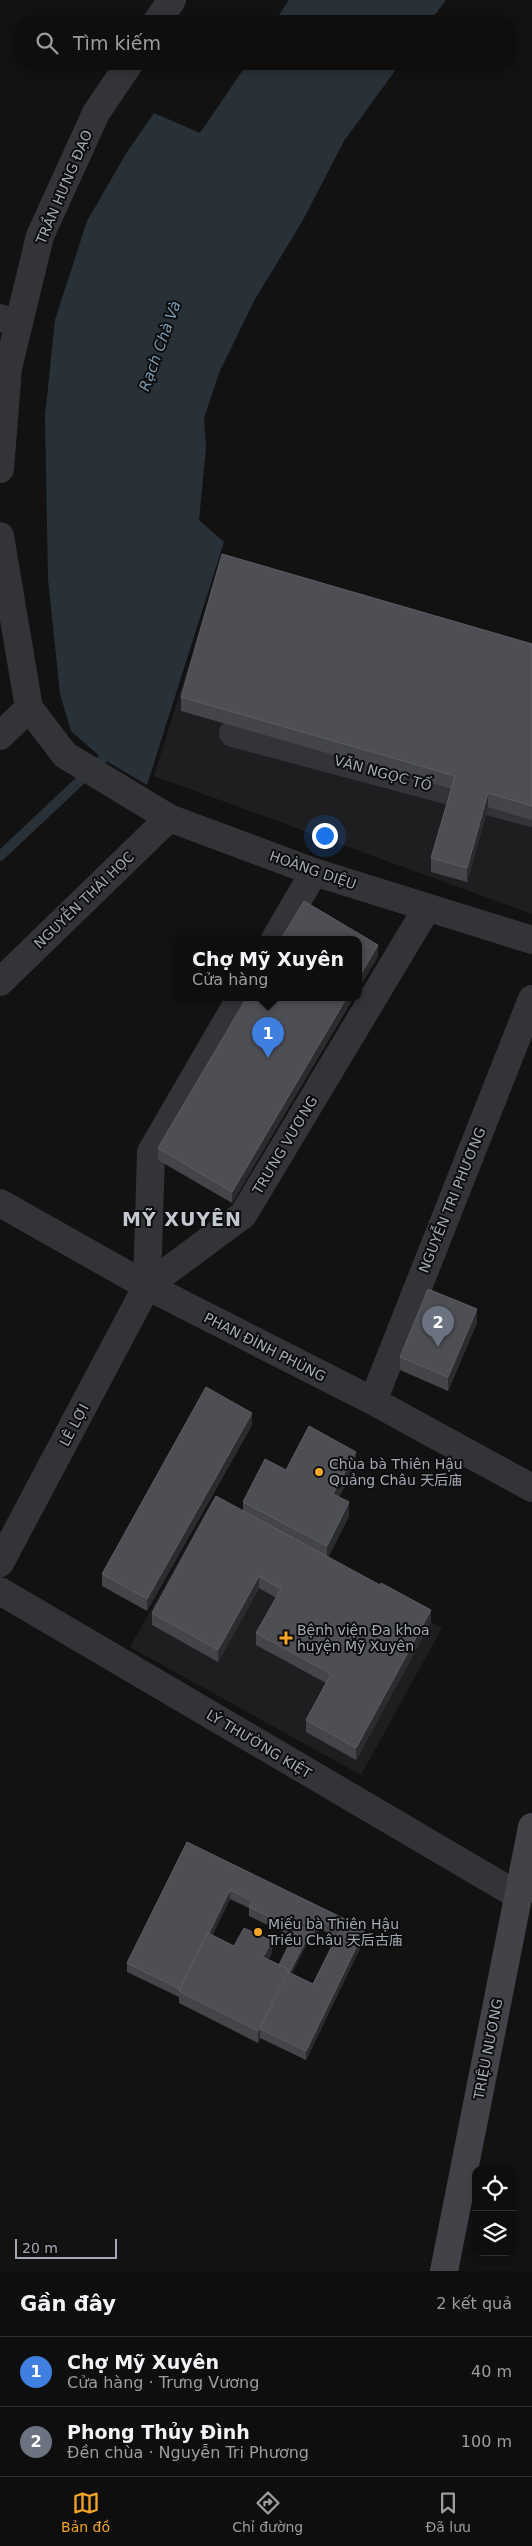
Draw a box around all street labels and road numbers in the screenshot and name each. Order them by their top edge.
street label: TRẦN HƯNG ĐẠO [30,127,95,247]
street label: VĂN NGỌC TỐ [333,750,434,794]
street label: NGUYỄN THÁI HỌC [29,847,137,952]
street label: HOÀNG DIỆU [268,847,359,892]
street label: TRƯNG VƯƠNG [249,1093,321,1198]
street label: NGUYỄN TRI PHƯƠNG [414,1124,489,1275]
street label: PHAN ĐÌNH PHÙNG [201,1308,329,1385]
street label: LÊ LỢI [55,1401,92,1449]
street label: LÝ THƯỜNG KIỆT [204,1706,315,1782]
street label: TRIỆU NƯƠNG [469,1997,506,2102]

